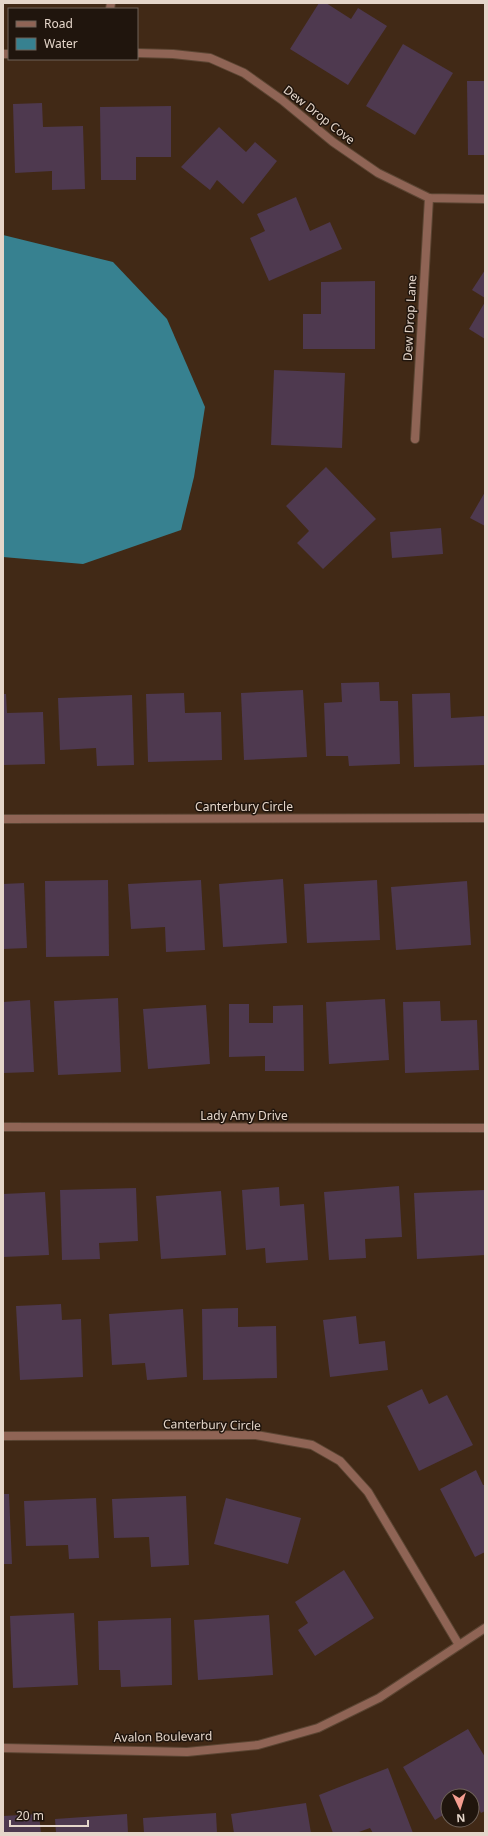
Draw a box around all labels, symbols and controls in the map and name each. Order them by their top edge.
legend [8,8,138,60]
text: Road [44,15,73,32]
text: Water [44,35,78,52]
street label: Dew Drop Cove [280,81,359,148]
street label: Dew Drop Lane [399,274,420,362]
street label: Canterbury Circle [195,798,293,815]
street label: Lady Amy Drive [200,1107,288,1124]
street label: Canterbury Circle [163,1415,261,1434]
street label: Avalon Boulevard [114,1727,212,1746]
north arrow [440,1788,480,1828]
scale bar [10,1802,88,1828]
text: 20 m [16,1807,44,1824]
text: N [456,1811,466,1826]

